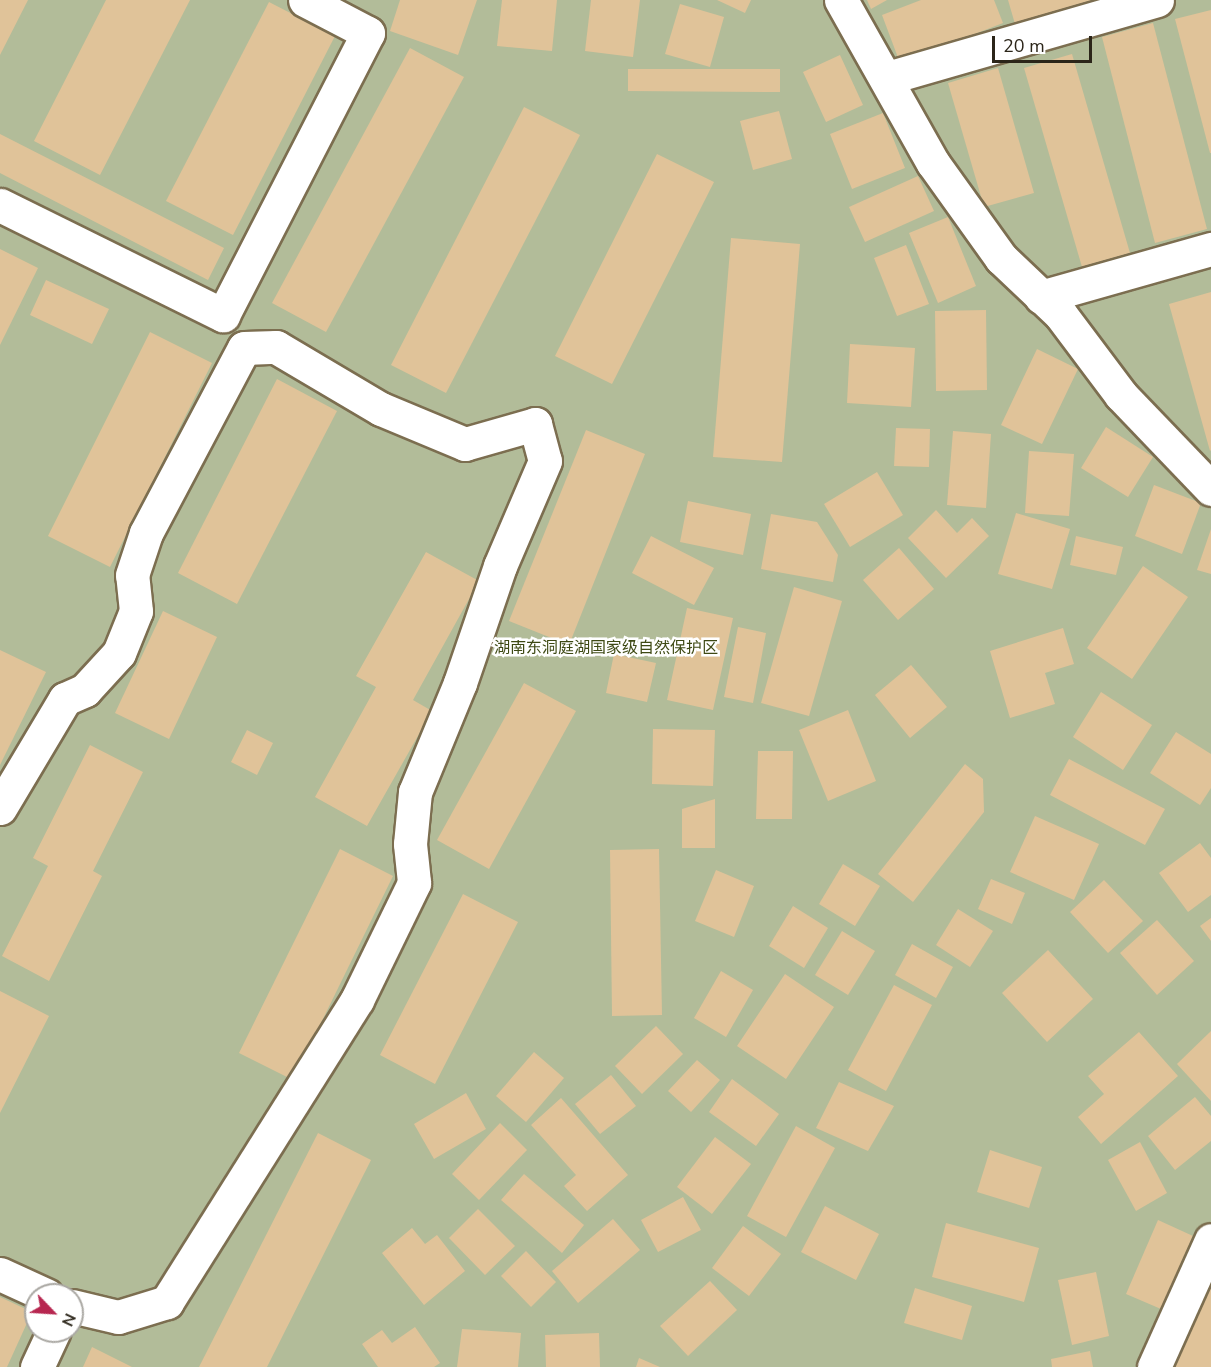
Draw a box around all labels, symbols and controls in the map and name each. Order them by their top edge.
scale bar [995,24,1096,62]
text: 20 m [1003,34,1045,58]
park label: 湖南东洞庭湖国家级自然保护区 [494,638,718,658]
north arrow [24,1283,84,1343]
text: N [56,1310,81,1330]

